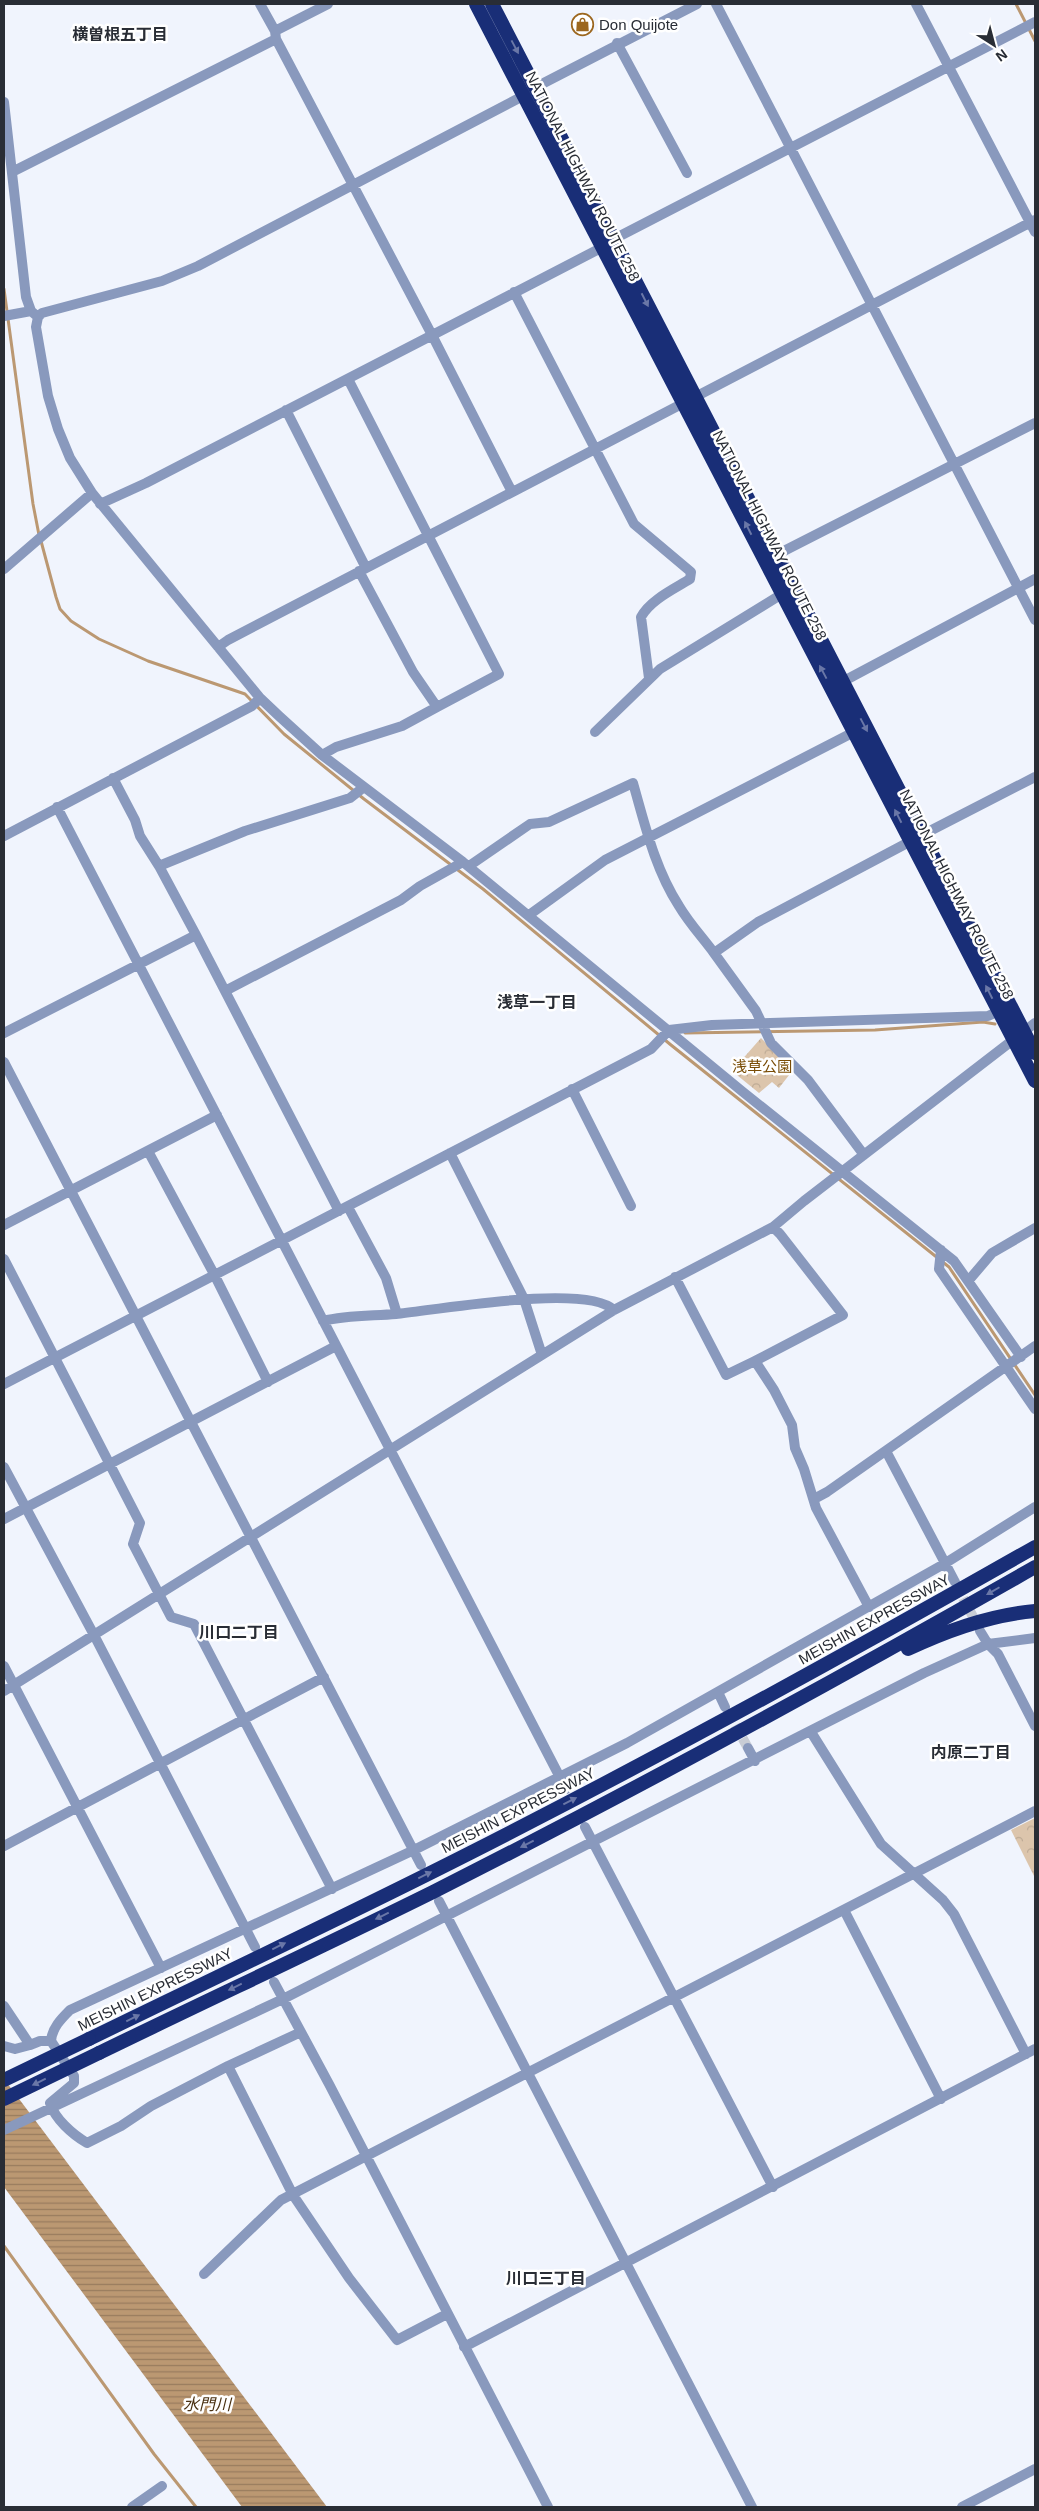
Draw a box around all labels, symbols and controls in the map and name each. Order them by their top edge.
shop icon: Don Quijote [571,12,595,36]
place label: Don Quijote [599,16,678,33]
north arrow [969,20,1019,70]
district label: 横曽根五丁目 [72,25,168,43]
one-way arrow [510,40,519,54]
text: N [993,46,1010,65]
street label: NATIONAL HIGHWAY ROUTE 258 [523,68,643,284]
one-way arrow [641,293,649,308]
street label: NATIONAL HIGHWAY ROUTE 258 [710,427,830,643]
one-way arrow [744,521,752,535]
one-way arrow [819,665,827,679]
one-way arrow [860,717,868,732]
street label: NATIONAL HIGHWAY ROUTE 258 [897,786,1017,1002]
one-way arrow [894,809,902,823]
one-way arrow [985,984,993,999]
district label: 浅草一丁目 [497,993,577,1011]
park label: 浅草公園 [732,1058,792,1075]
street label: MEISHIN EXPRESSWAY [796,1570,952,1668]
one-way arrow [986,1587,1000,1596]
district label: 川口二丁目 [199,1624,279,1641]
district label: 内原二丁目 [931,1744,1011,1761]
street label: MEISHIN EXPRESSWAY [438,1764,598,1856]
one-way arrow [563,1797,576,1806]
one-way arrow [520,1840,534,1848]
one-way arrow [418,1871,432,1879]
one-way arrow [375,1913,389,1921]
one-way arrow [272,1942,286,1950]
street label: MEISHIN EXPRESSWAY [75,1944,235,2034]
one-way arrow [228,1983,242,1991]
one-way arrow [125,2013,140,2022]
one-way arrow [32,2078,46,2086]
district label: 川口三丁目 [506,2270,586,2287]
water label: 水門川 [183,2396,233,2413]

